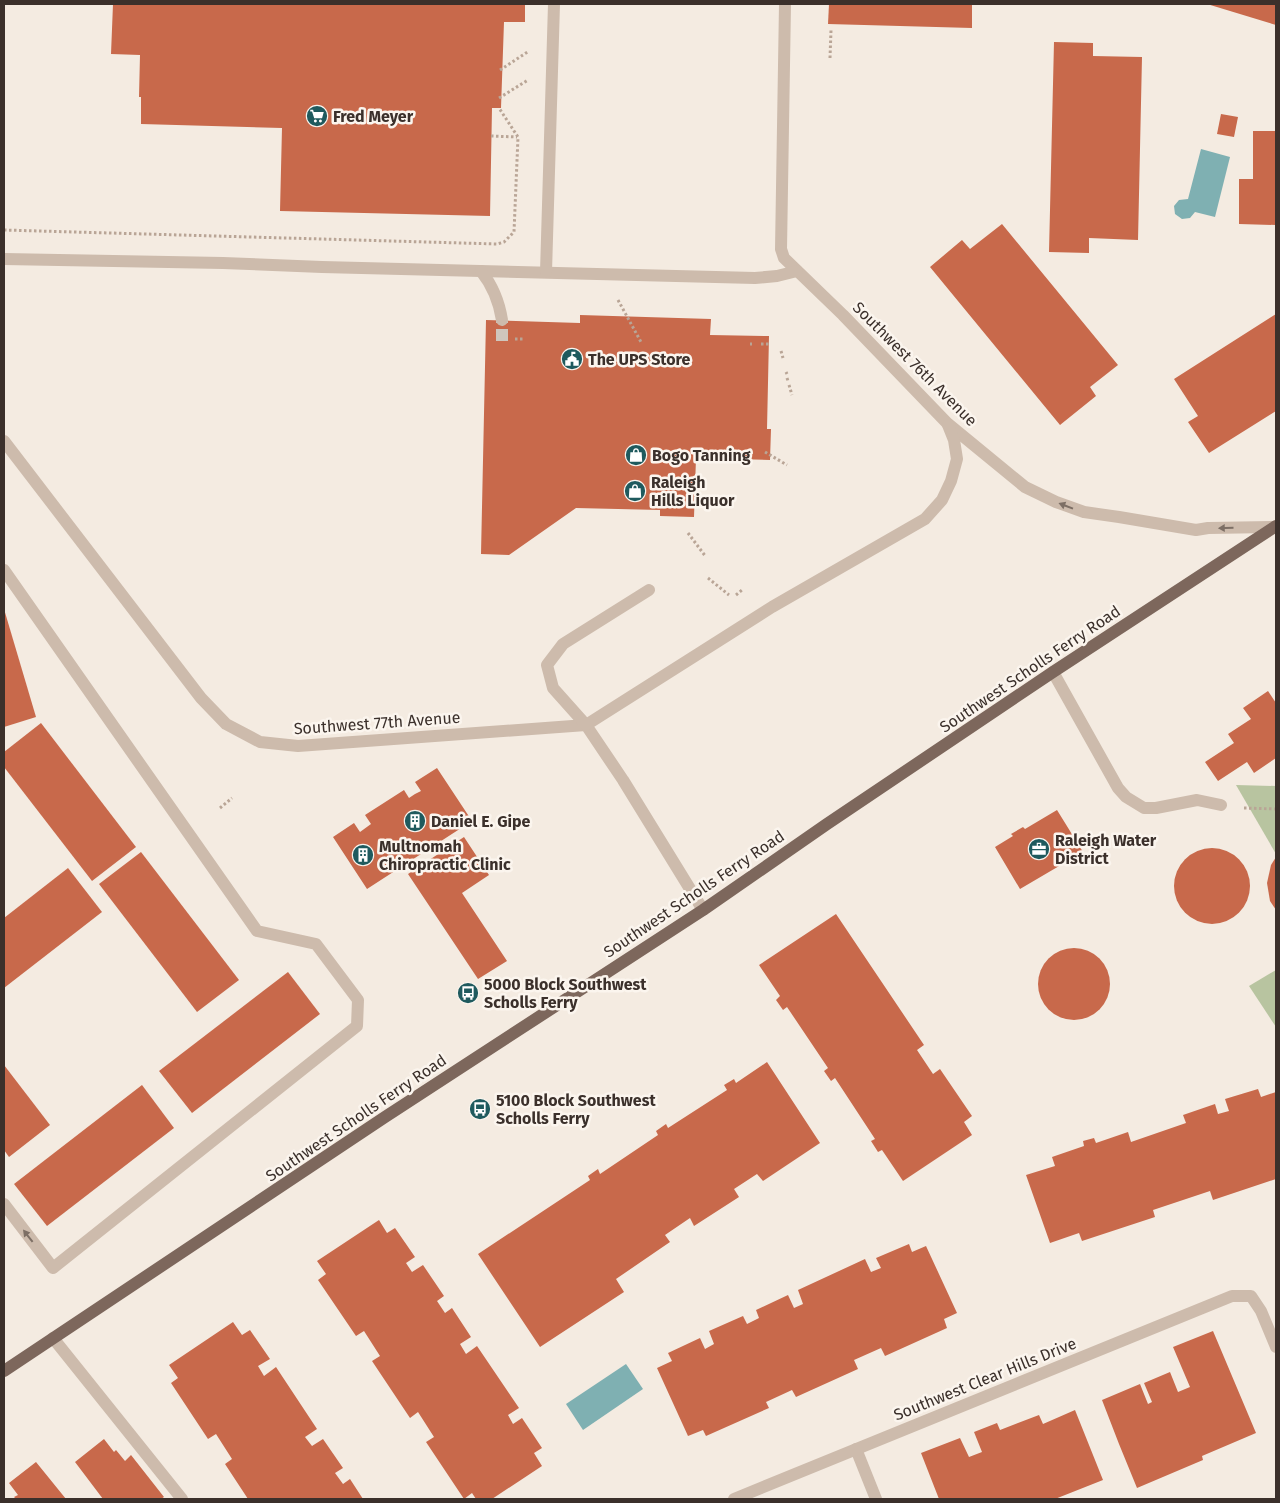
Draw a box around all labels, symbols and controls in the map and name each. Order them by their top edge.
supermarket icon: Fred Meyer [305,104,329,128]
place label: Fred Meyer [333,107,414,126]
street label: Southwest 76th Avenue [849,298,981,430]
public building icon: The UPS Store [560,347,584,371]
place label: The UPS Store [588,350,691,369]
shop icon: Bogo Tanning [624,443,648,467]
place label: Bogo Tanning [652,446,751,465]
place label: Raleigh Hills Liquor [651,473,735,510]
shop icon: Raleigh Hills Liquor [623,479,647,503]
one-way arrow [1058,502,1073,510]
one-way arrow [1217,524,1233,532]
street label: Southwest Scholls Ferry Road [936,601,1124,737]
street label: Southwest 77th Avenue [293,708,461,738]
building icon: Daniel E. Gipe [403,809,427,833]
place label: Daniel E. Gipe [431,812,531,831]
street label: Southwest Scholls Ferry Road [600,826,788,962]
place label: Raleigh Water District [1055,831,1157,868]
place label: Multnomah Chiropractic Clinic [379,837,511,874]
office icon: Raleigh Water District [1027,837,1051,861]
building icon: Multnomah Chiropractic Clinic [351,843,375,867]
place label: 5000 Block Southwest Scholls Ferry [484,975,647,1012]
bus stop icon: 5000 Block Southwest Scholls Ferry [456,981,480,1005]
street label: Southwest Scholls Ferry Road [262,1050,450,1186]
place label: 5100 Block Southwest Scholls Ferry [496,1091,656,1128]
bus stop icon: 5100 Block Southwest Scholls Ferry [468,1097,492,1121]
one-way arrow [23,1230,34,1243]
street label: Southwest Clear Hills Drive [891,1334,1079,1424]

